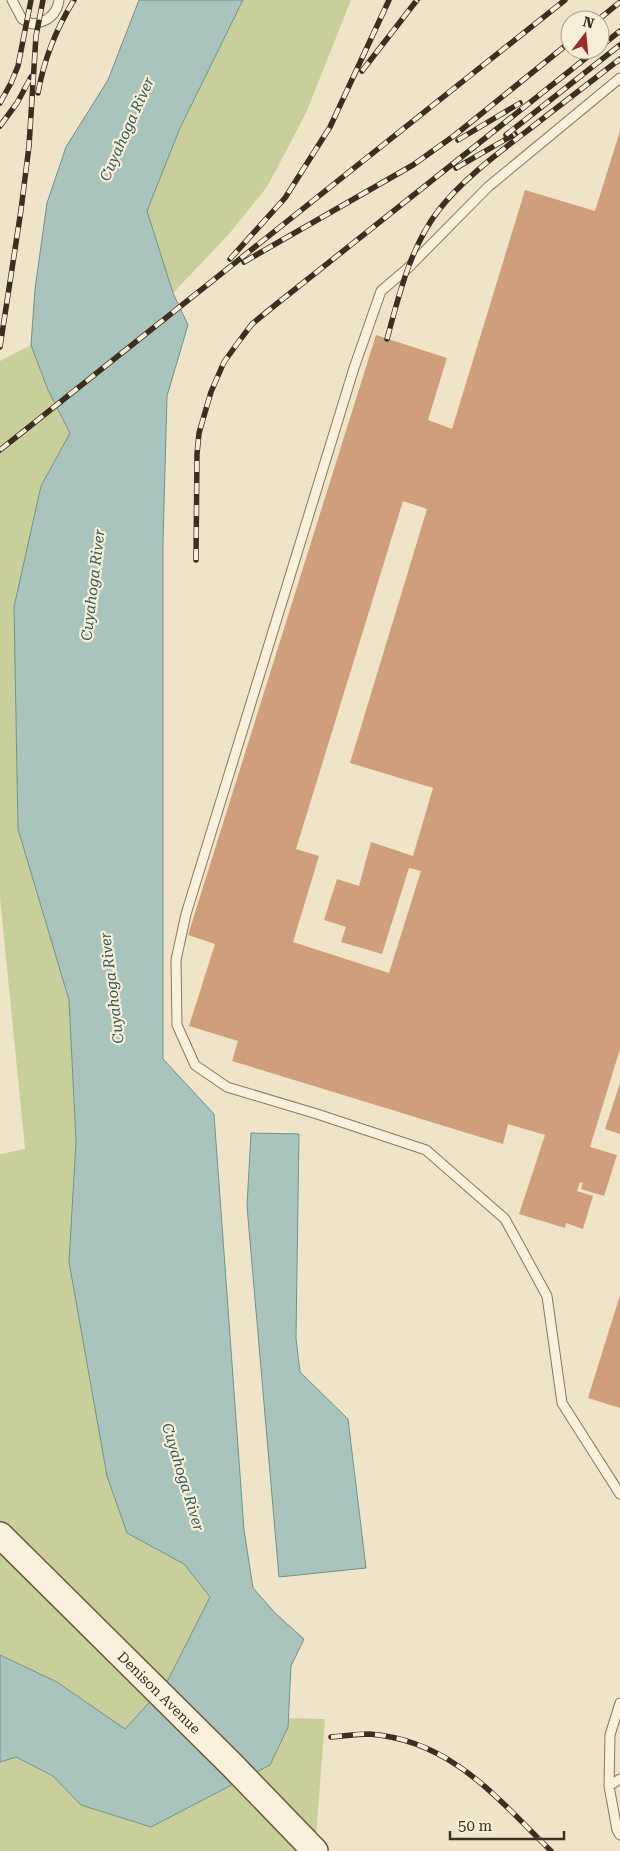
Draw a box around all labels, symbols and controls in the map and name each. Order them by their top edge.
north arrow [560,10,610,60]
text: N [581,13,596,32]
water label: Cuyahoga River [96,74,158,184]
water label: Cuyahoga River [77,528,109,642]
water label: Cuyahoga River [96,931,128,1045]
water label: Cuyahoga River [158,1421,208,1534]
street label: Denison Avenue [114,1648,204,1737]
scale bar [450,1808,564,1840]
text: 50 m [458,1817,493,1835]

